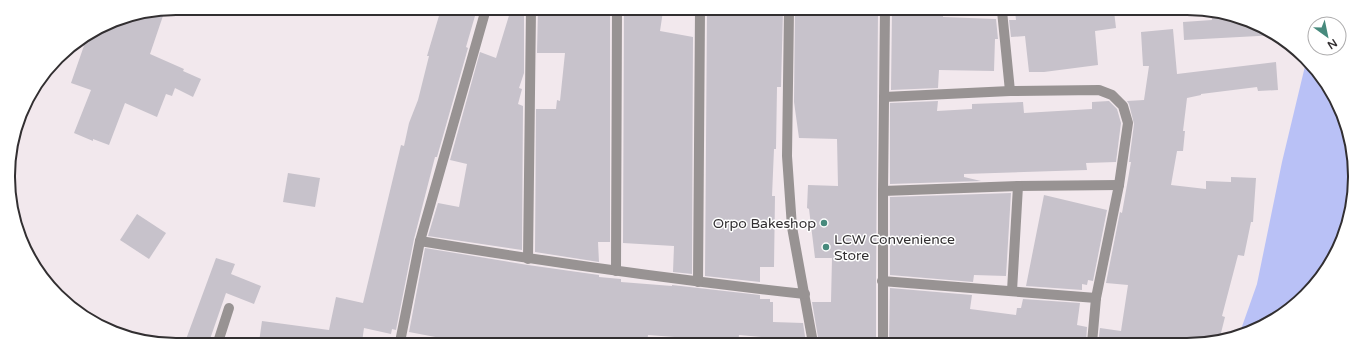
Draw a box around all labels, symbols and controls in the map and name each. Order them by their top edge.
north arrow [1307,16,1347,56]
text: N [1325,36,1339,52]
place label: Orpo Bakeshop [713,215,816,232]
marker: Orpo Bakeshop [819,218,829,228]
place label: LCW Convenience Store [834,231,955,264]
marker: LCW Convenience Store [821,242,831,252]

